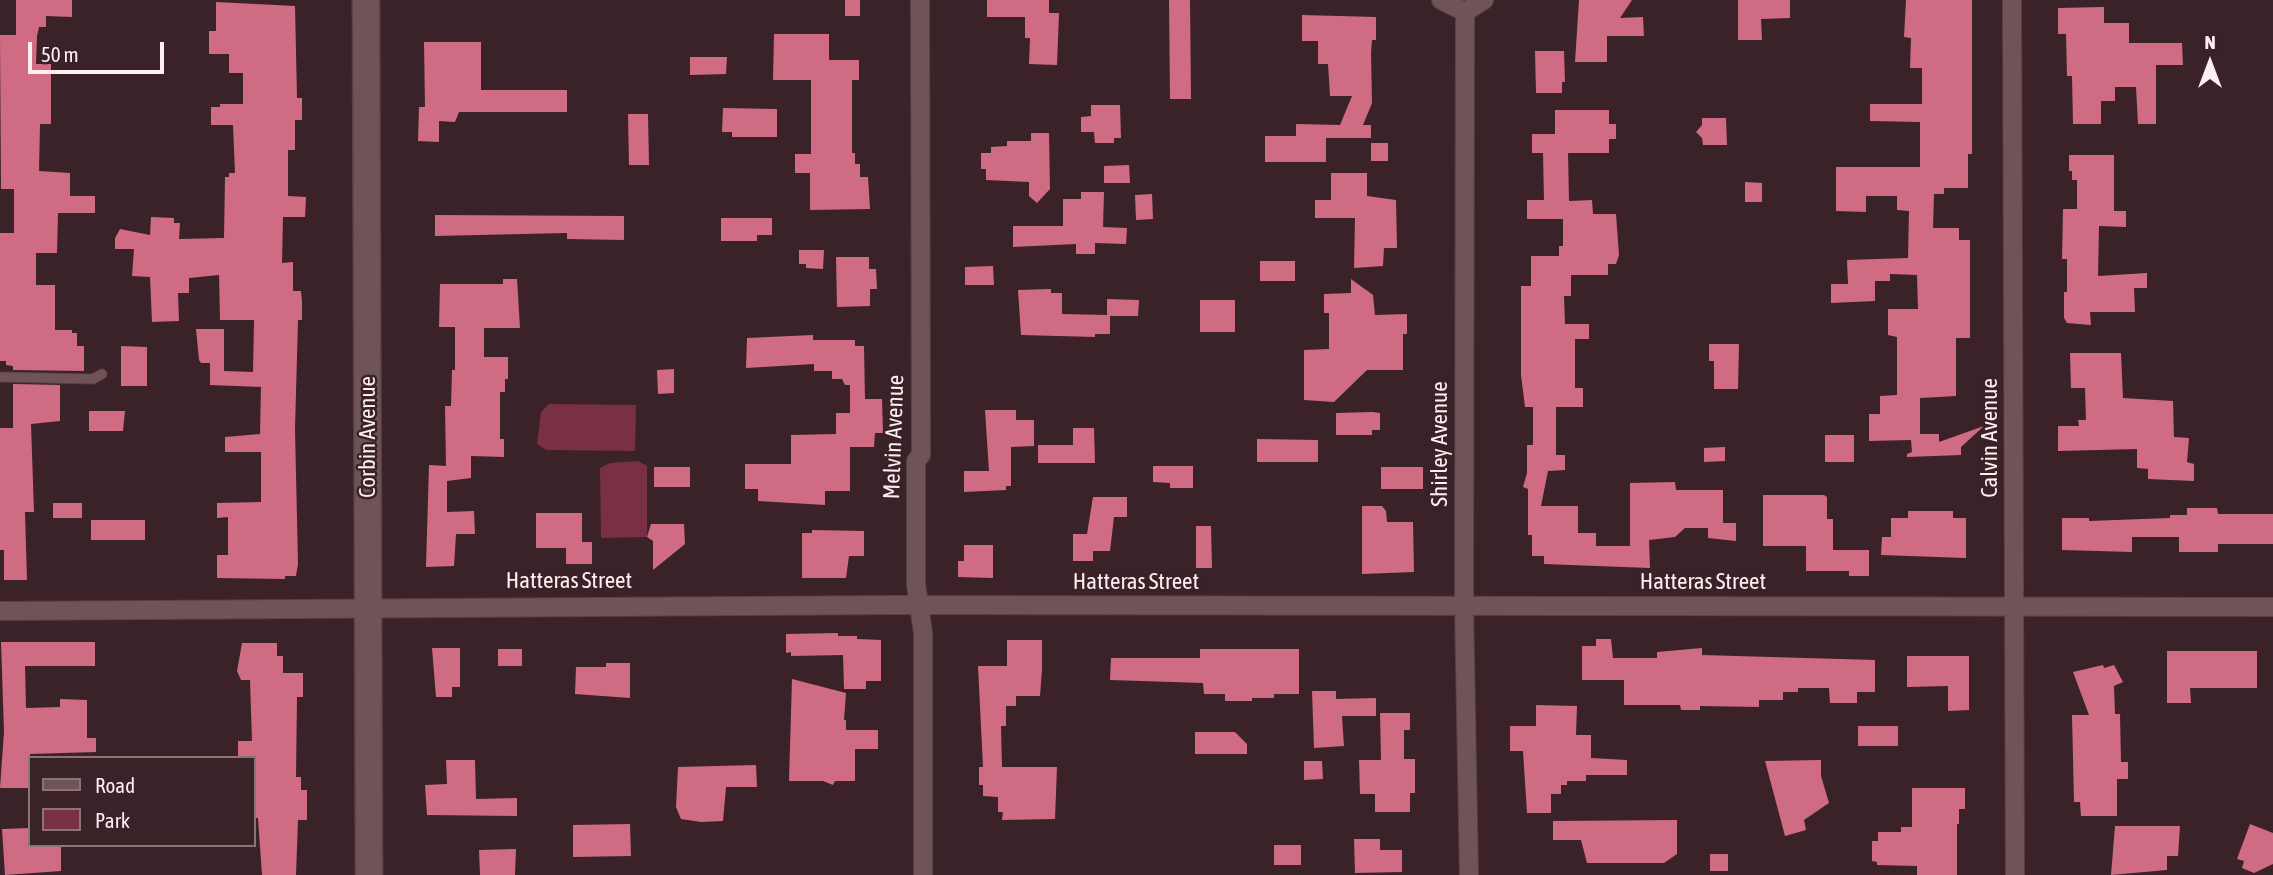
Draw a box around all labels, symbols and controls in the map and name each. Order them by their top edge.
scale bar [32,28,168,72]
north arrow [2175,28,2245,98]
text: N [2204,31,2216,53]
text: 50 m [41,42,79,66]
street label: Melvin Avenue [878,374,910,500]
street label: Corbin Avenue [354,376,382,498]
street label: Calvin Avenue [1976,378,2004,498]
street label: Shirley Avenue [1426,381,1454,507]
street label: Hatteras Street [506,567,632,595]
street label: Hatteras Street [1073,568,1199,596]
street label: Hatteras Street [1640,568,1766,596]
legend [28,756,256,847]
text: Road [95,773,135,797]
text: Park [95,808,130,832]

